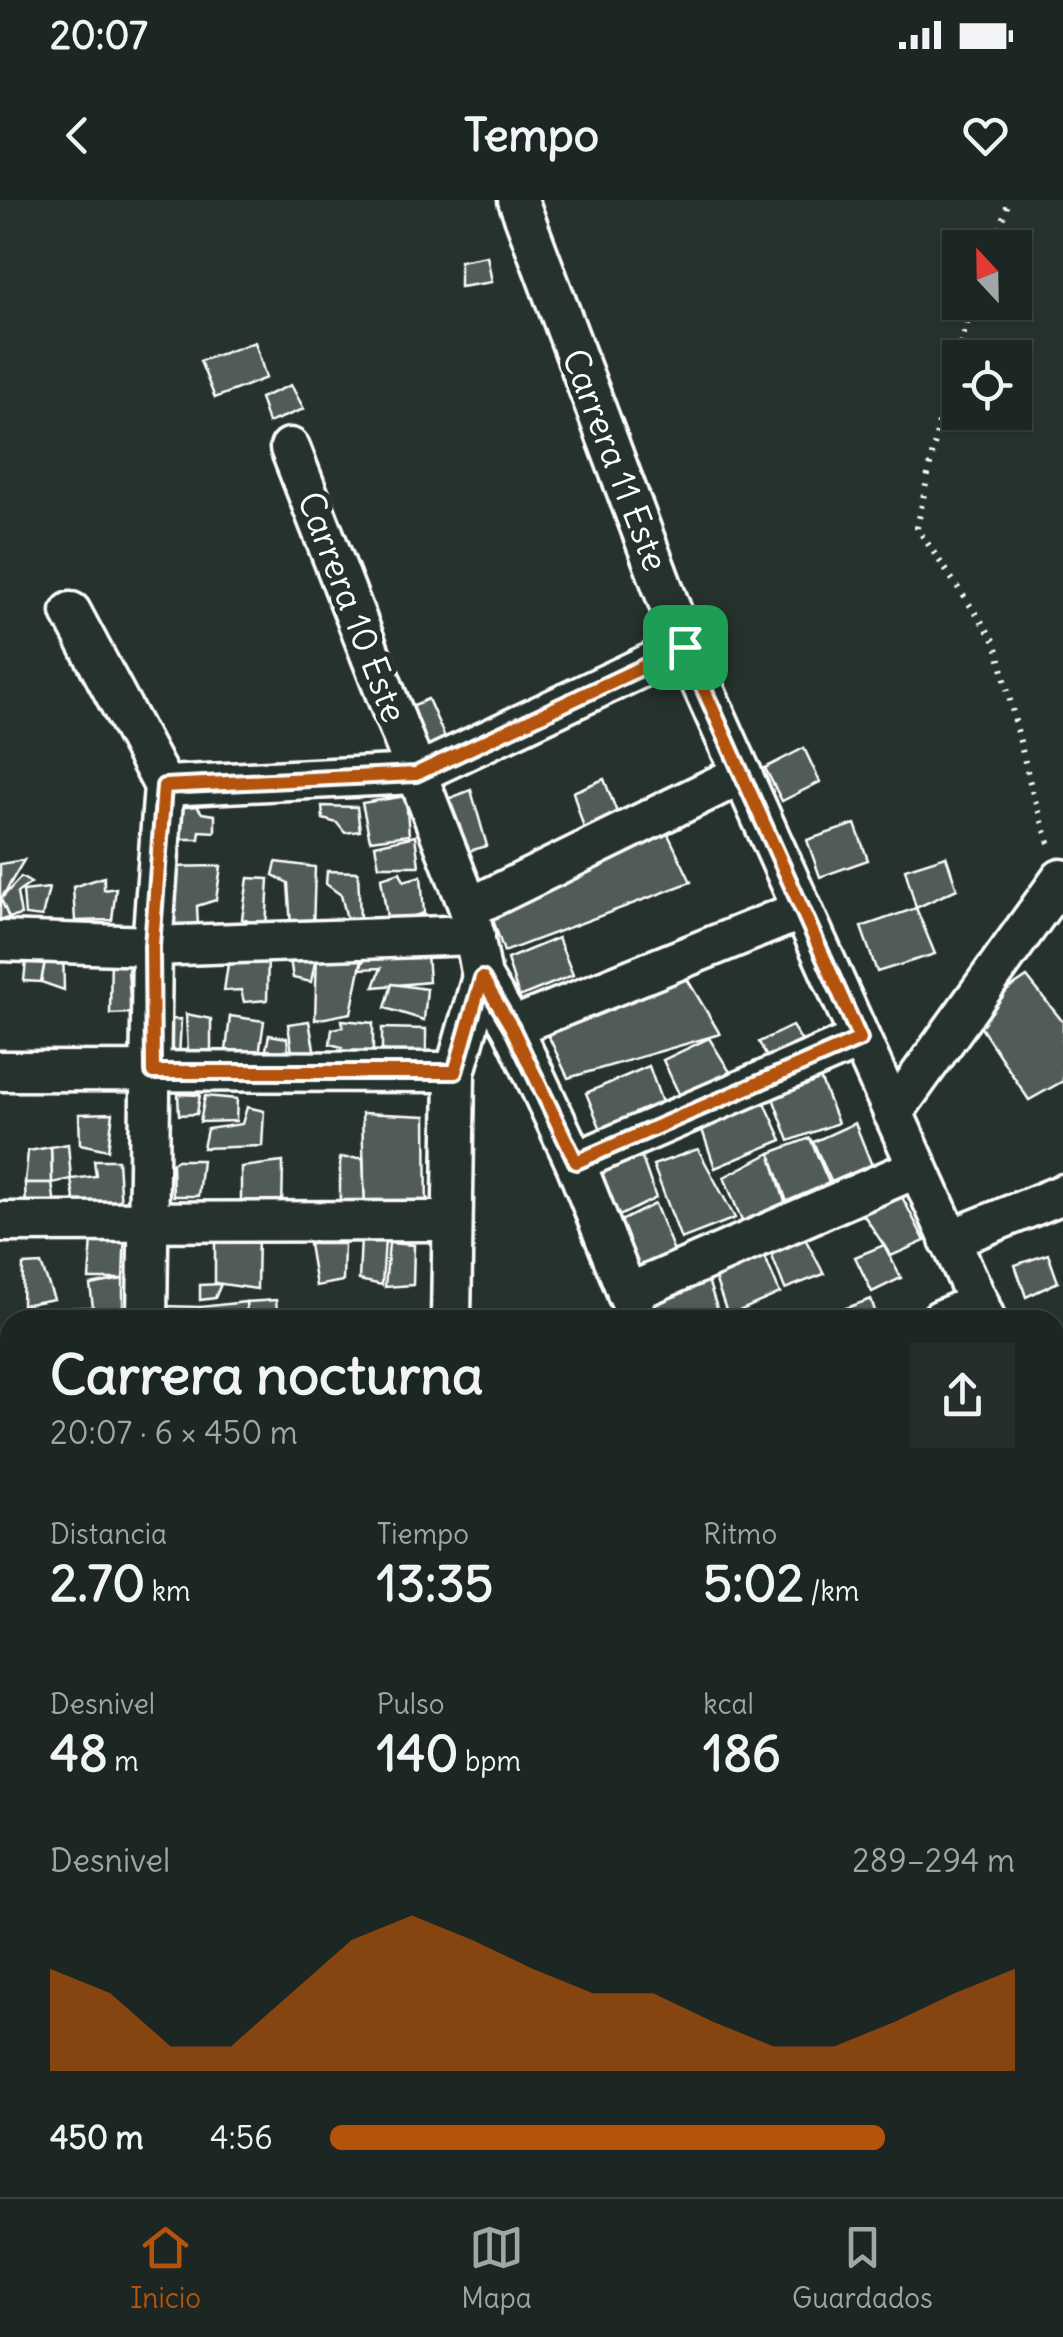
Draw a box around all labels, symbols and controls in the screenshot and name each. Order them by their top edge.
text: 20:07 [50,12,148,59]
text: Tempo [464,107,599,163]
icon: back [50,108,105,163]
icon: heart [958,108,1013,163]
north arrow [942,230,1032,320]
map controls [942,230,1032,430]
button: locate [942,340,1032,430]
street label: Carrera 11 Este [553,342,678,577]
street label: Carrera 10 Este [289,485,417,728]
pin [643,605,728,690]
icon: arrive [658,620,713,675]
text: Carrera nocturna [50,1340,483,1409]
button: share [910,1343,1015,1448]
text: 20:07 · 6 × 450 m [50,1412,298,1453]
text: Distancia [50,1516,167,1552]
text: Tiempo [377,1516,469,1552]
text: Ritmo [703,1516,777,1552]
text: 2.70 [50,1552,145,1615]
text: 13:35 [377,1552,493,1615]
text: 5:02 [703,1552,804,1615]
text: km [145,1573,191,1609]
text: /km [804,1573,859,1609]
text: Desnivel [50,1686,155,1722]
text: Pulso [377,1686,445,1722]
text: kcal [703,1686,754,1722]
text: 48 [50,1722,108,1785]
text: 140 [377,1722,458,1785]
text: 186 [703,1722,781,1785]
text: m [108,1743,139,1779]
text: bpm [458,1743,521,1779]
text: Desnivel [50,1840,170,1881]
text: 289–294 m [852,1840,1015,1881]
text: 450 m [50,2117,144,2158]
text: 4:56 [210,2117,273,2158]
tab: Inicio [130,2220,201,2316]
tab: Mapa [461,2220,532,2316]
tab: Guardados [792,2220,933,2316]

